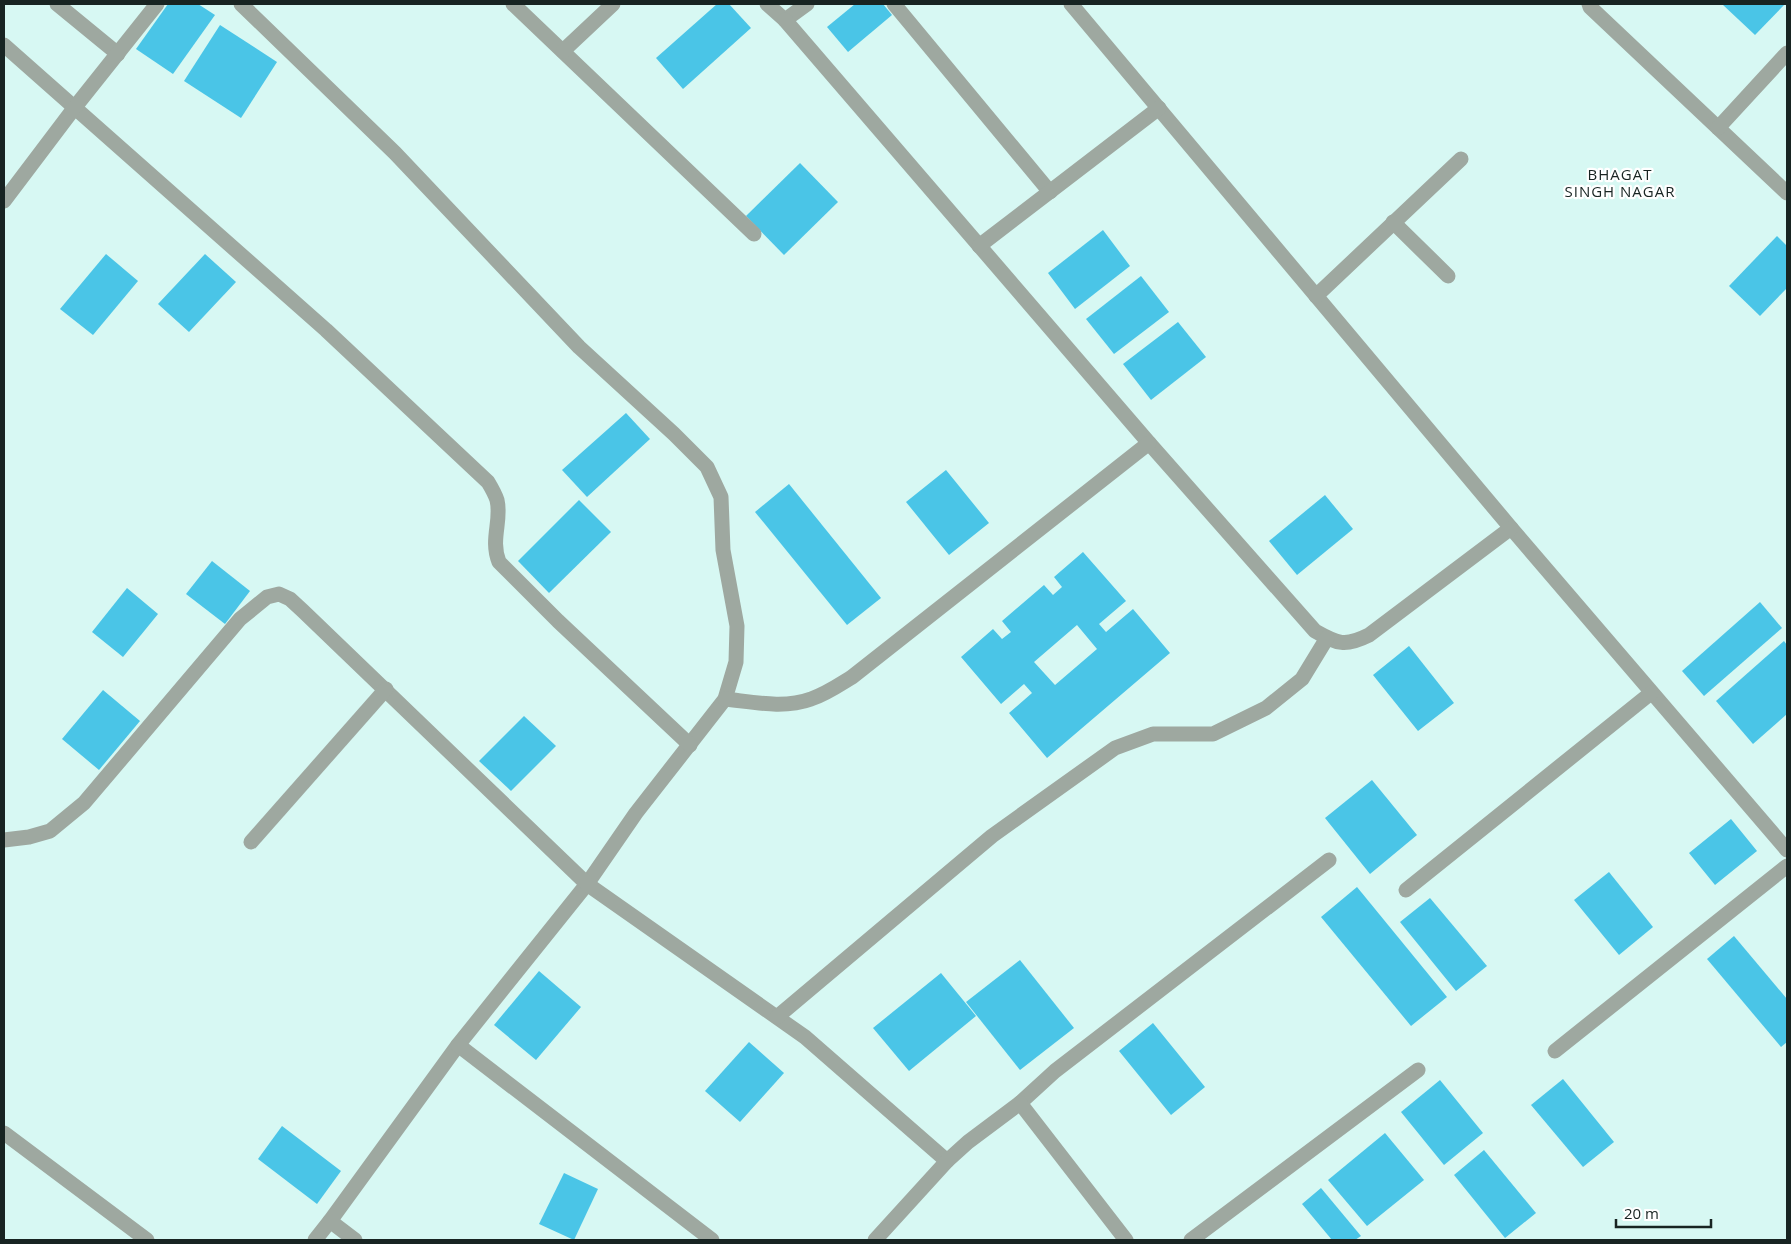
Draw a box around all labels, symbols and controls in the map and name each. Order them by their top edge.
district label: BHAGAT SINGH NAGAR [1565,164,1676,201]
scale bar [1616,1196,1711,1228]
text: 20 m [1624,1203,1659,1223]

